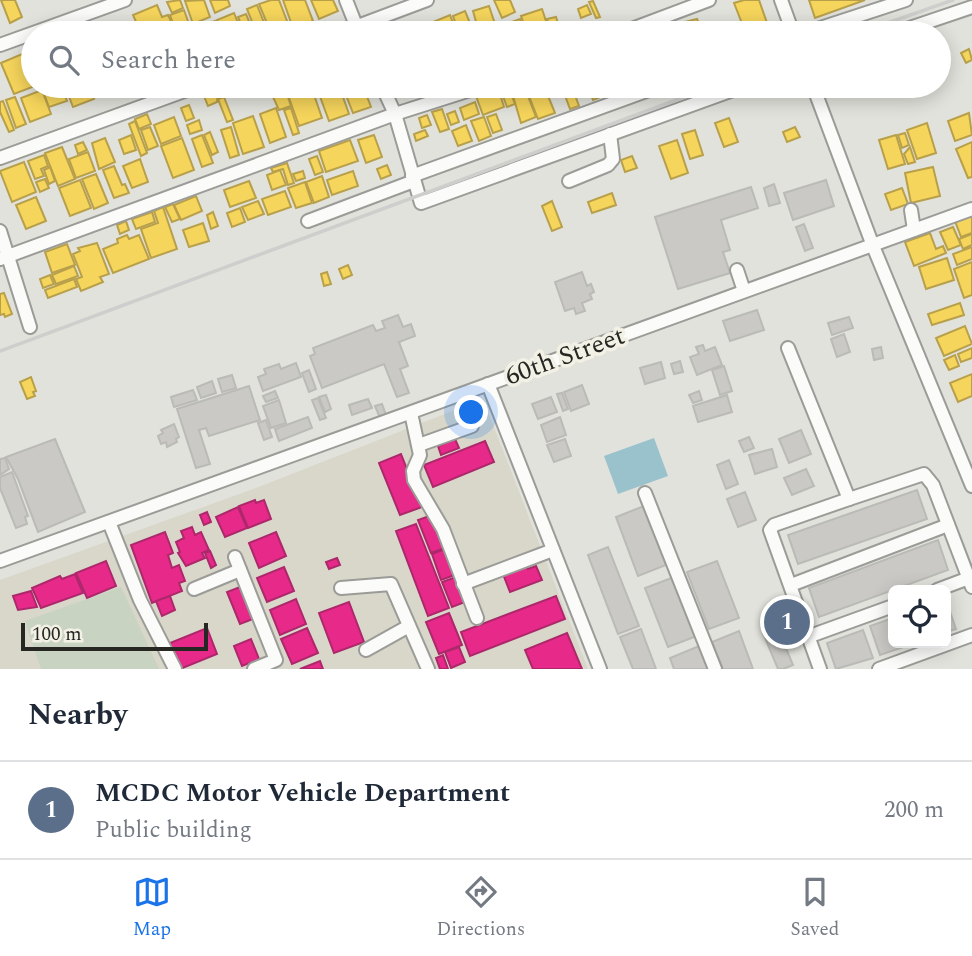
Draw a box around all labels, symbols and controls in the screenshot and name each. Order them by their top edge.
search box [21,21,951,98]
text: Search here [101,40,236,80]
icon: search [45,41,83,79]
street label: 60th Street [499,316,631,396]
your location [454,395,488,429]
map controls [888,585,951,648]
button: locate [888,585,951,648]
pin: 1 [764,596,810,648]
scale bar [21,620,208,652]
text: 100 m [32,620,82,649]
text: Nearby [28,692,127,738]
text: MCDC Motor Vehicle Department [95,773,510,813]
text: 1 [45,793,57,828]
text: 200 m [884,793,944,828]
text: Public building [95,813,252,848]
tab: Map [133,873,171,944]
tab: Directions [436,873,525,944]
tab: Saved [791,873,839,944]

